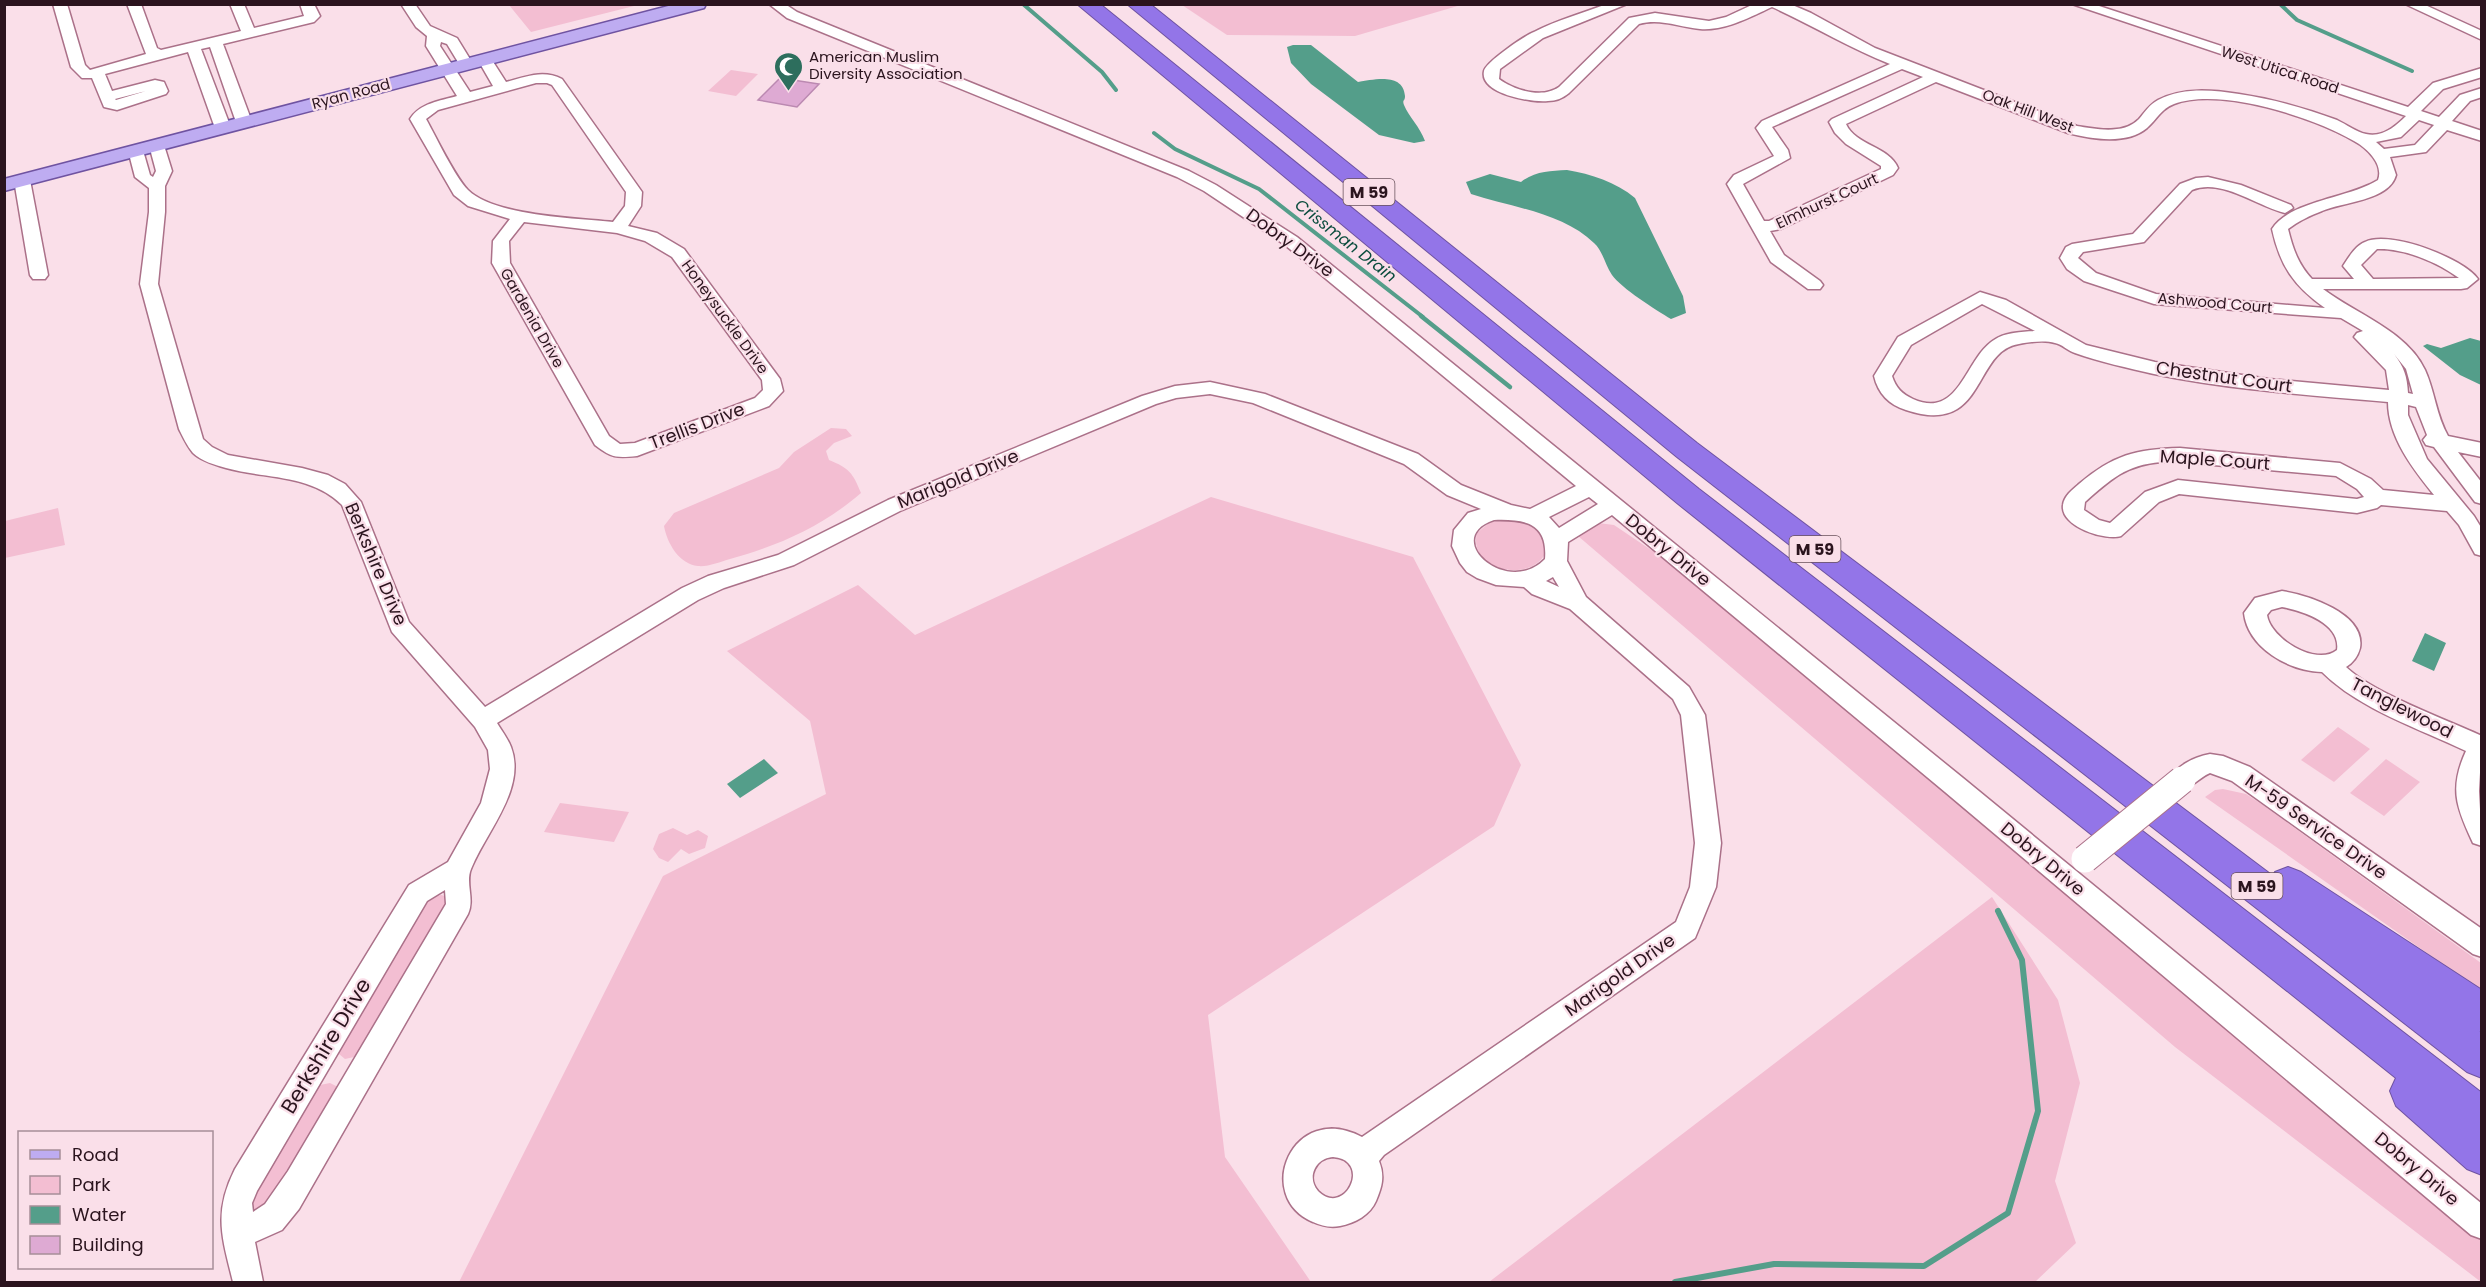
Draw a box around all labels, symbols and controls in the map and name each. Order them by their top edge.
street label: West Utica Road [2219,41,2342,98]
place label: American Muslim Diversity Association [809,46,963,84]
mosque icon: American Muslim Diversity Association [772,50,804,92]
street label: Ryan Road [309,73,392,114]
street label: Oak Hill West [1979,83,2077,138]
street label: Elmhurst Court [1772,168,1881,233]
road number: M 59 [1344,179,1394,205]
water label: Crissman Drain [1290,193,1401,287]
street label: Dobry Drive [1241,202,1339,283]
street label: Honeysuckle Drive [677,255,774,378]
street label: Gardenia Drive [495,264,569,371]
street label: Ashwood Court [2157,287,2273,318]
street label: Chestnut Court [2154,355,2294,398]
street label: Trellis Drive [646,396,748,455]
street label: Marigold Drive [893,443,1022,514]
street label: Maple Court [2159,443,2271,476]
street label: Berkshire Drive [339,498,414,629]
street label: Dobry Drive [1620,507,1716,592]
road number: M 59 [1790,536,1840,562]
street label: Tanglewood [2347,671,2457,744]
street label: M-59 Service Drive [2240,768,2392,885]
street label: Dobry Drive [1996,816,2091,901]
road number: M 59 [2232,873,2282,899]
street label: Marigold Drive [1560,927,1680,1022]
street label: Berkshire Drive [274,973,377,1119]
street label: Dobry Drive [2370,1126,2465,1211]
legend [18,1131,213,1269]
text: Road [72,1142,119,1167]
text: Park [72,1172,111,1197]
text: Water [72,1202,126,1227]
text: Building [72,1232,144,1257]

